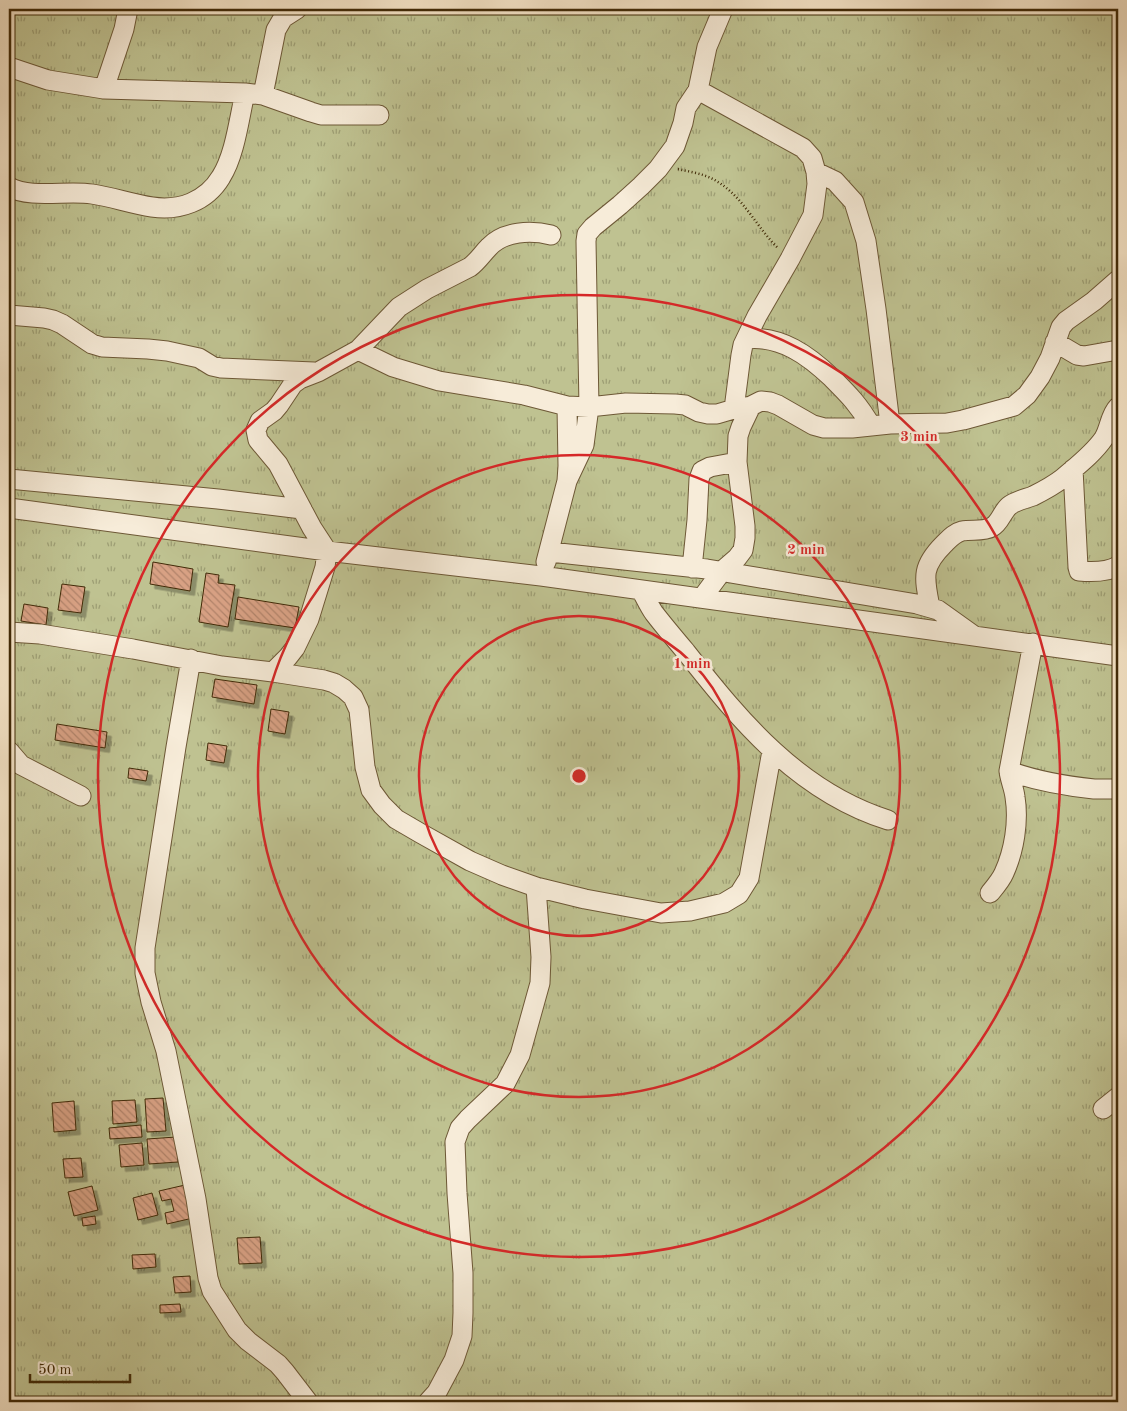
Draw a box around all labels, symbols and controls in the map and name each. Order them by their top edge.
text: 3 min [900,430,938,445]
text: 2 min [787,543,825,558]
text: 1 min [673,657,711,672]
centre of rings [570,767,588,785]
scale bar [30,1351,130,1383]
text: 50 m [38,1363,72,1378]

